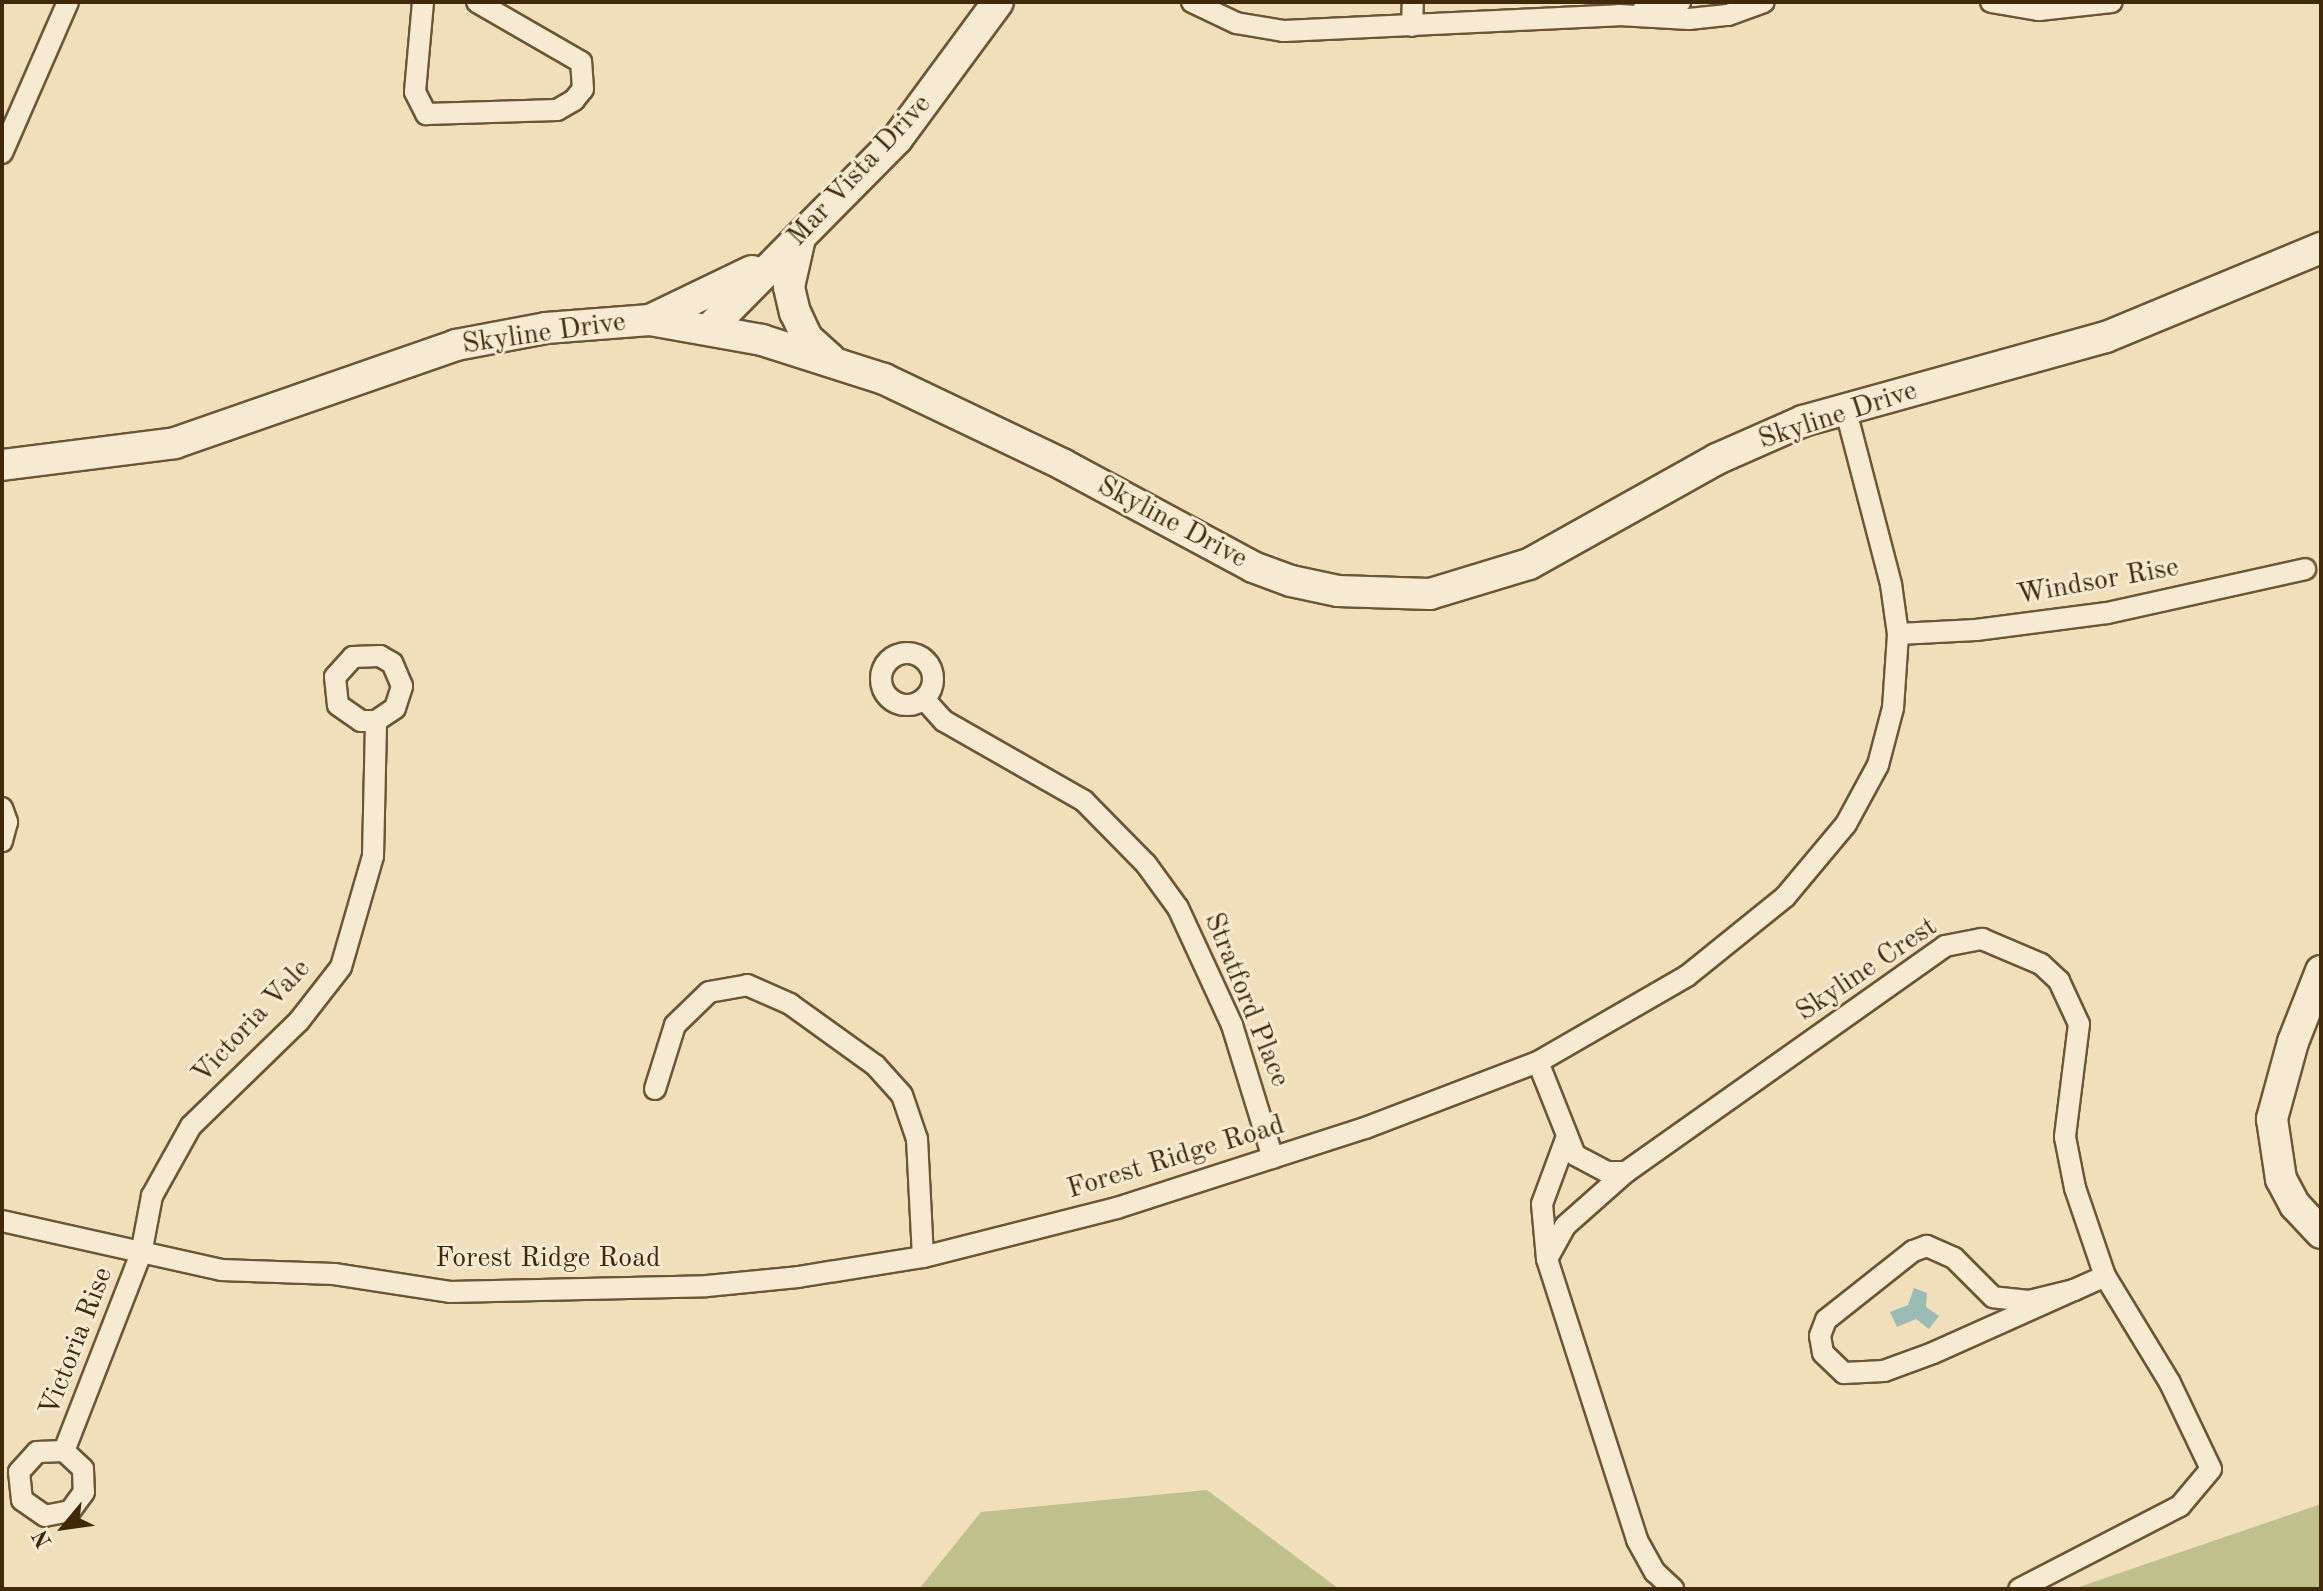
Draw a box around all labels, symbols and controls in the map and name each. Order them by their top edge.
street label: Mar Vista Drive [781,88,939,254]
street label: Skyline Drive [460,306,628,362]
street label: Skyline Drive [1754,375,1922,457]
street label: Skyline Drive [1091,469,1253,577]
street label: Windsor Rise [2014,551,2182,613]
street label: Stratford Place [1196,908,1296,1092]
street label: Skyline Crest [1790,911,1944,1029]
street label: Victoria Vale [186,953,318,1091]
street label: Forest Ridge Road [1063,1109,1289,1207]
street label: Forest Ridge Road [435,1242,661,1276]
street label: Victoria Rise [33,1263,121,1421]
north arrow [24,1487,104,1567]
text: N [29,1526,57,1551]

